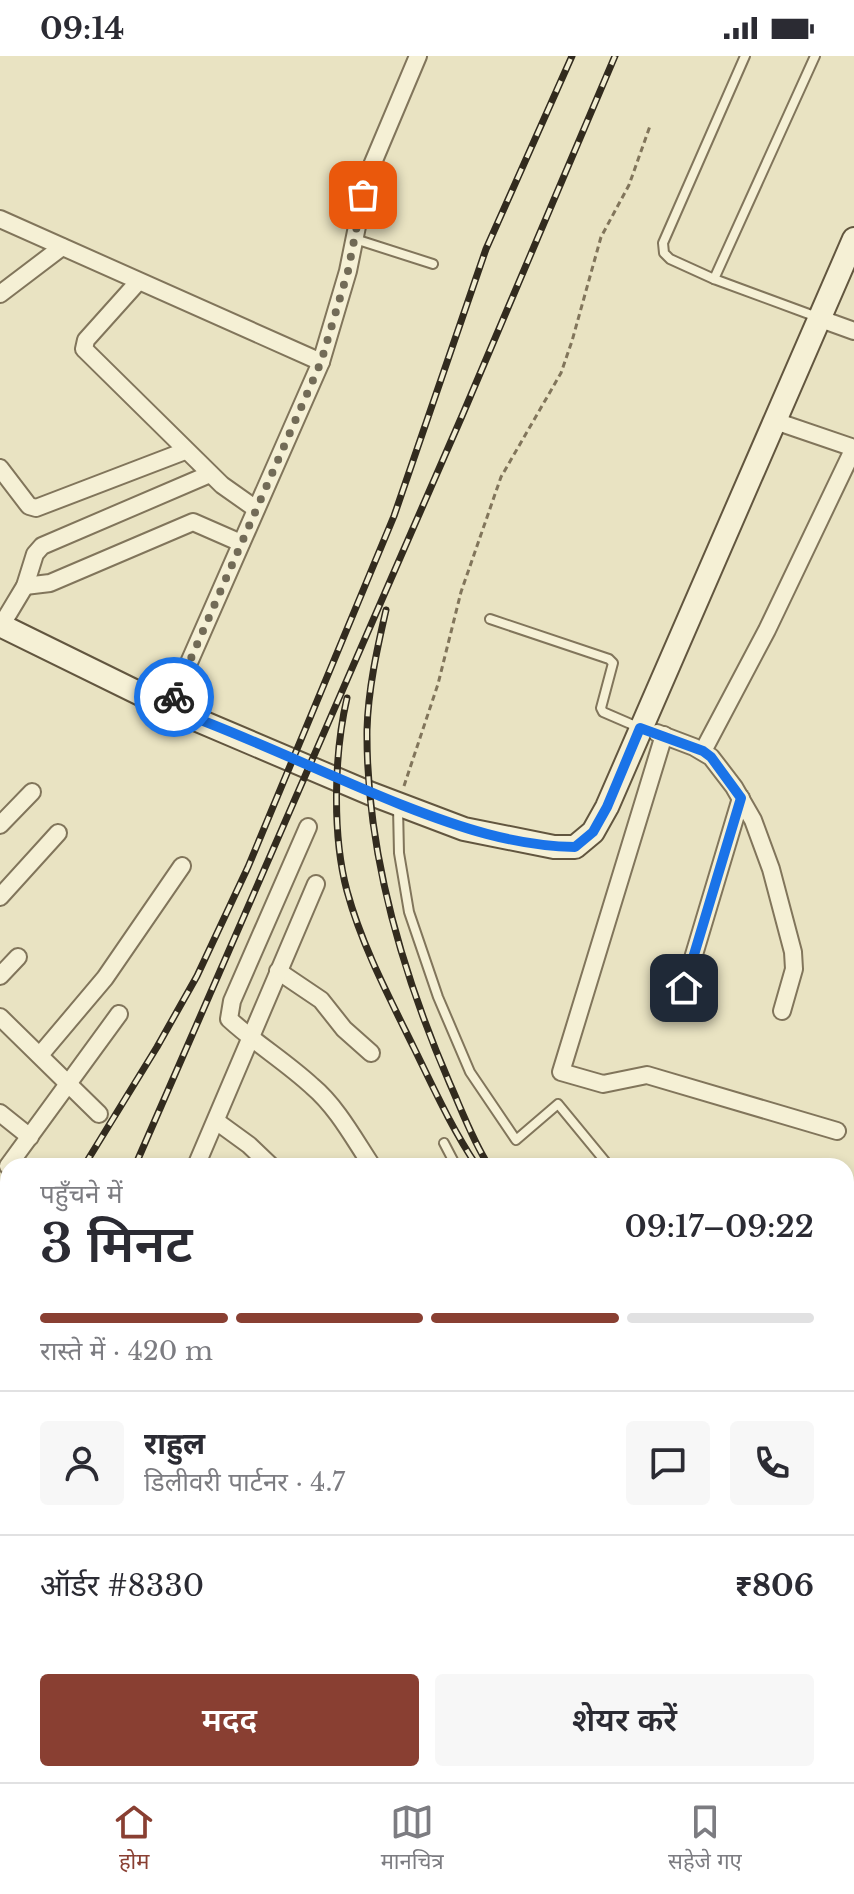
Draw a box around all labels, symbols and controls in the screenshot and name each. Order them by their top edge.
text: 09:14 [40,10,124,47]
pin [329,161,397,229]
icon: bag [341,173,385,217]
courier [134,657,214,737]
icon: bike [152,675,196,719]
pin [650,954,718,1022]
icon: home [662,966,706,1010]
text: पहुँचने में [40,1178,123,1210]
text: 09:17–09:22 [624,1208,814,1245]
text: 3 मिनट [40,1212,193,1276]
text: रास्ते में · 420 m [40,1335,213,1367]
button: person [40,1421,124,1505]
button: chat [626,1421,710,1505]
button: phone [730,1421,814,1505]
text: राहुल [144,1425,205,1462]
text: डिलीवरी पार्टनर · 4.7 [144,1466,345,1498]
text: ऑर्डर #8330 [40,1567,204,1604]
text: ₹806 [735,1567,814,1604]
button: मदद [40,1674,419,1766]
button: शेयर करें [435,1674,814,1766]
tab: होम [112,1800,156,1878]
tab: मानचित्र [381,1800,444,1878]
tab: सहेजे गए [668,1800,742,1878]

